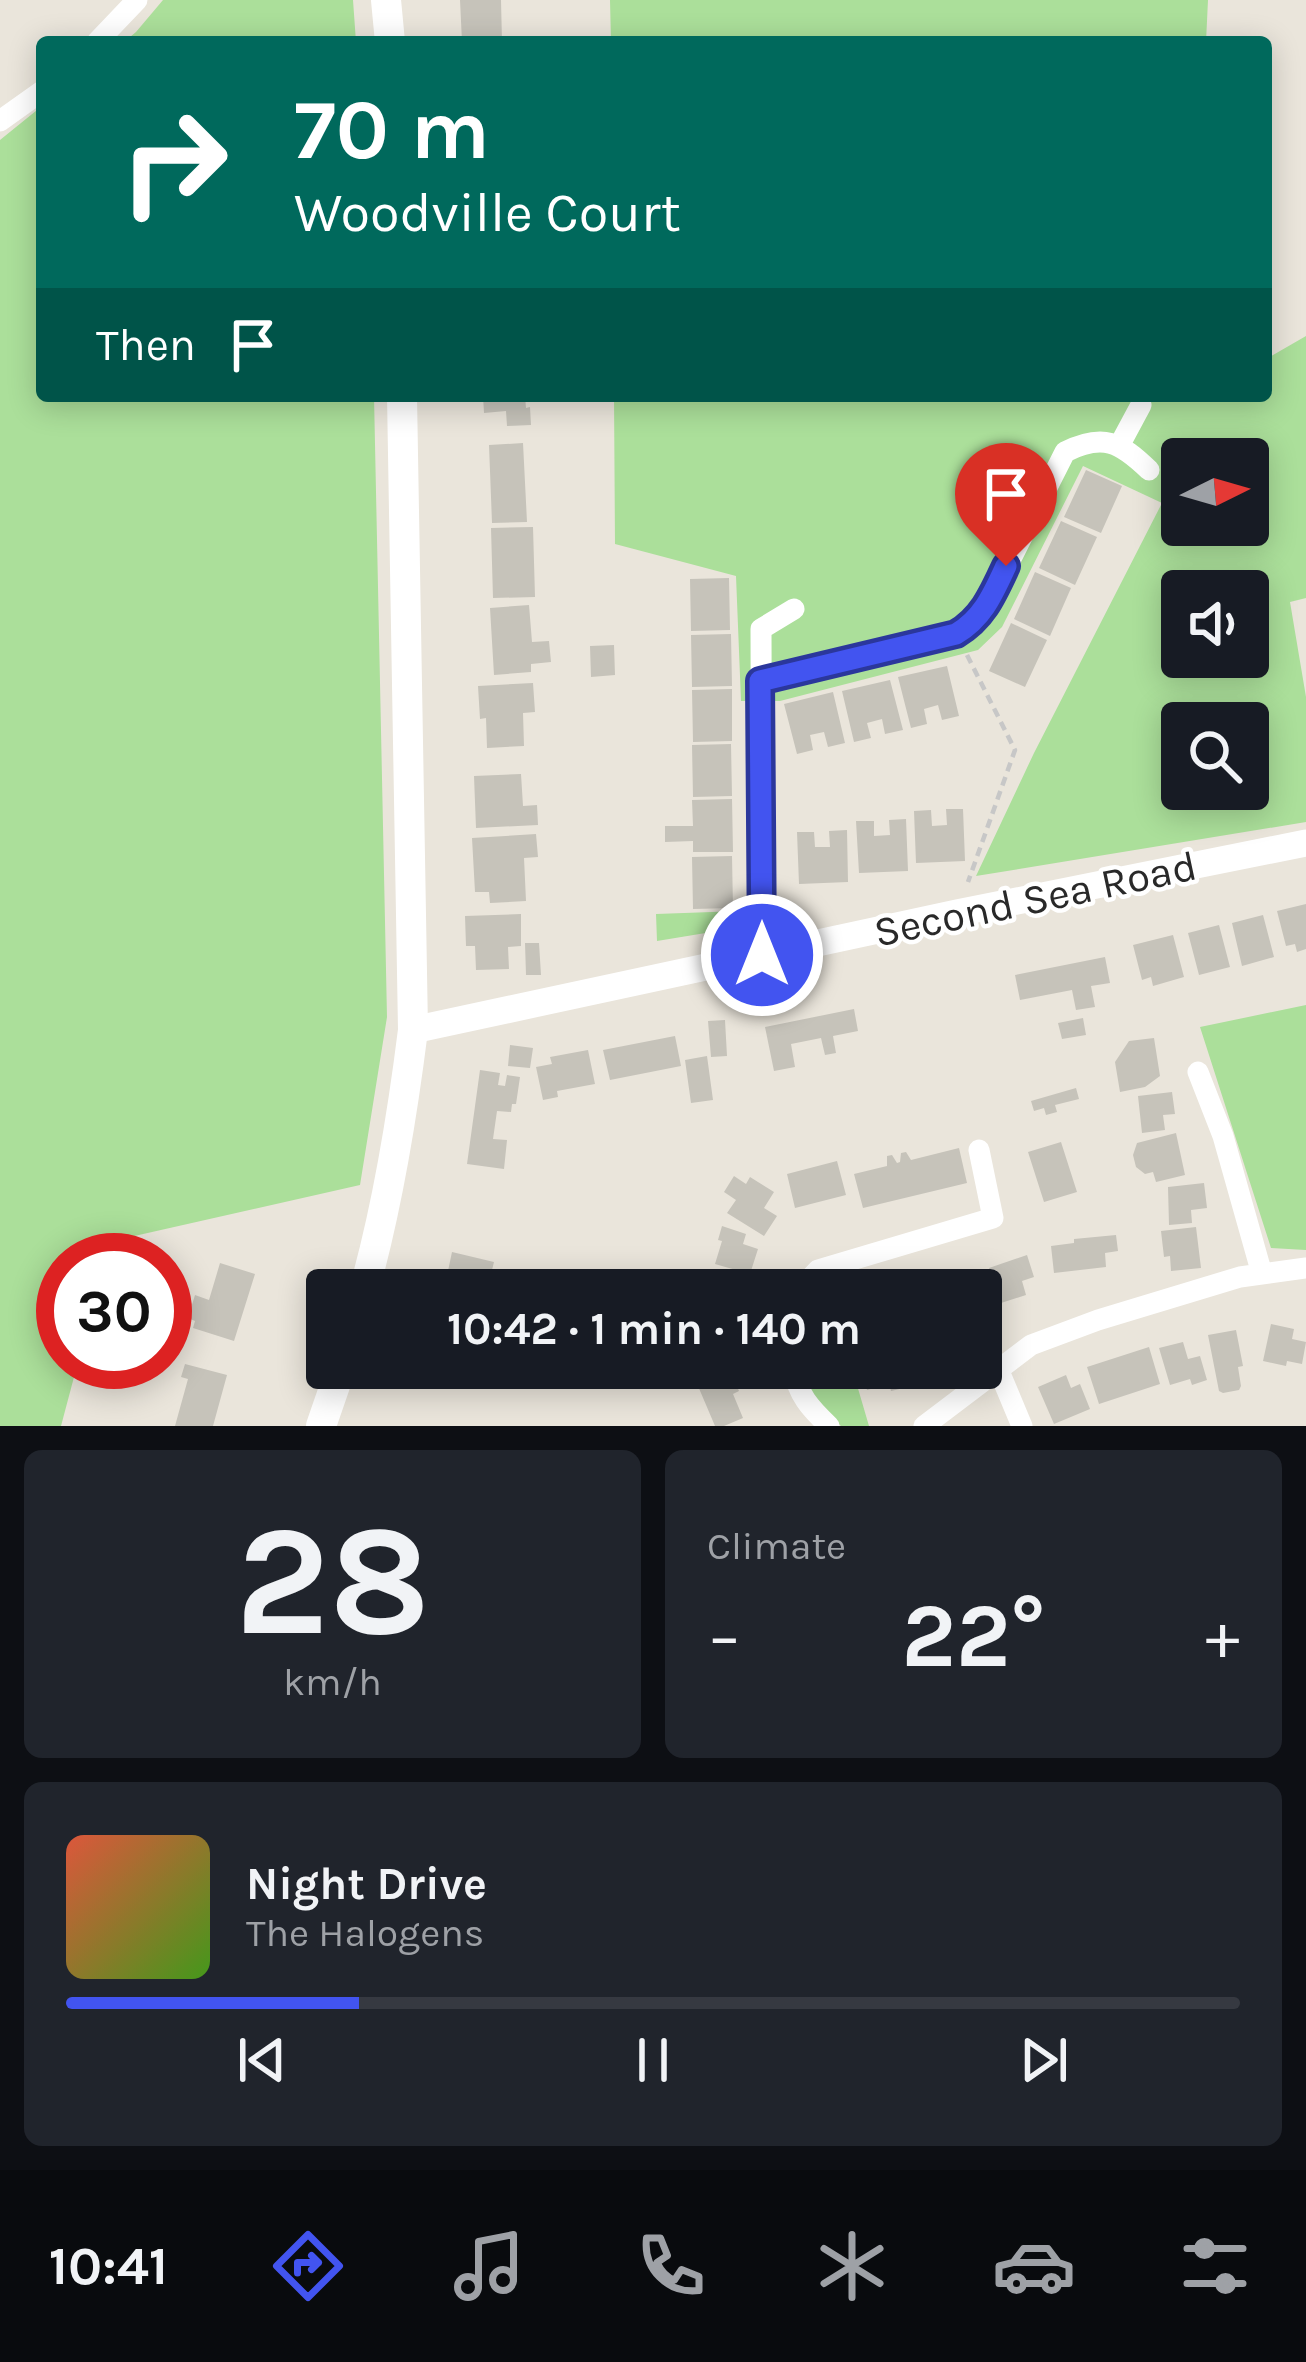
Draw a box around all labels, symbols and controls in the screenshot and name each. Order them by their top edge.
text: 70 m [294,81,490,179]
icon: right [96,84,252,240]
text: Woodville Court [294,181,681,245]
icon: arrive [220,312,286,378]
text: Then [96,319,196,371]
north arrow [1161,438,1269,546]
map controls [1161,438,1269,810]
pin [955,443,1057,566]
icon: arrive [973,461,1039,527]
button: sound [1161,570,1269,678]
button: search [1161,702,1269,810]
street label: Second Sea Road [869,840,1201,958]
position arrow [699,892,825,1018]
speed limit sign: 30 [36,1233,192,1389]
text: 10:42 · 1 min · 140 m [447,1303,861,1355]
text: 28 [235,1490,430,1672]
text: Climate [707,1523,846,1569]
text: 22° [902,1583,1045,1689]
text: − [707,1597,742,1675]
text: + [1205,1597,1240,1675]
text: km/h [283,1659,382,1705]
text: Night Drive [246,1858,487,1910]
text: The Halogens [246,1910,484,1956]
icon: previous [229,2027,295,2093]
icon: pause [620,2027,686,2093]
icon: next [1011,2027,1077,2093]
icon: directions [266,2224,350,2308]
icon: music [447,2224,531,2308]
icon: phone [629,2224,713,2308]
icon: climate [810,2224,894,2308]
icon: car [992,2224,1076,2308]
icon: filters [1173,2224,1257,2308]
text: 10:41 [49,2234,168,2298]

